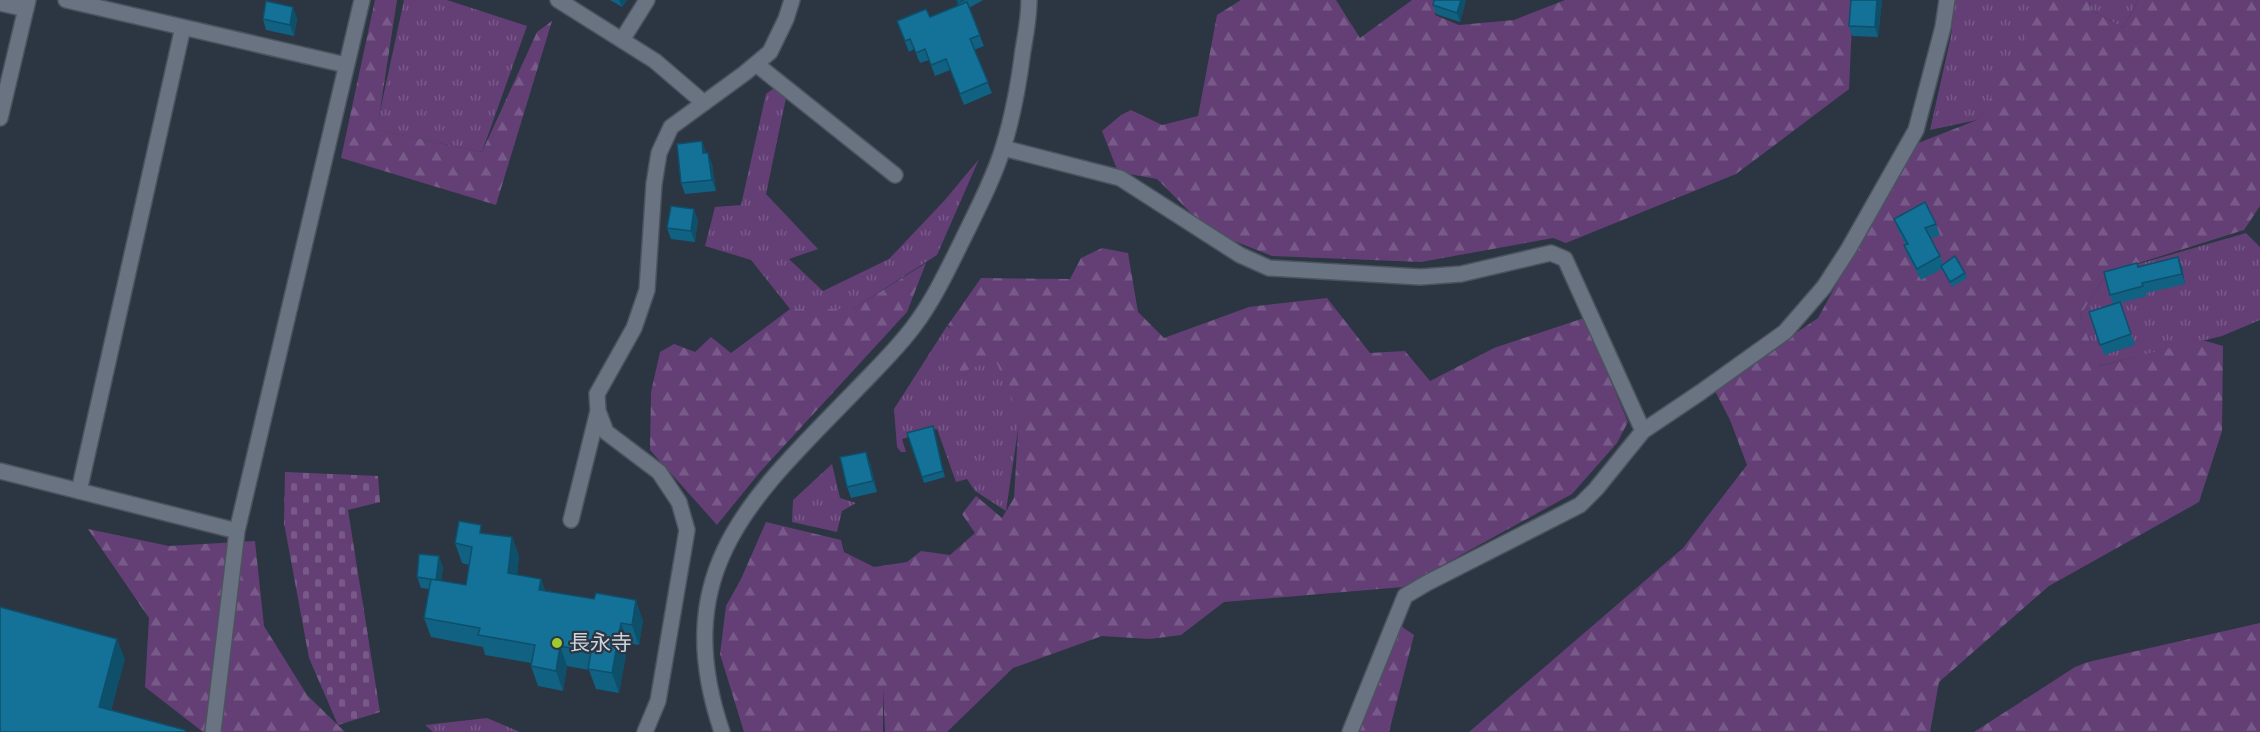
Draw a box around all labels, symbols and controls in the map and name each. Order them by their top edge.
place label: 長永寺 [569,631,632,655]
marker: 長永寺 [550,636,564,650]

